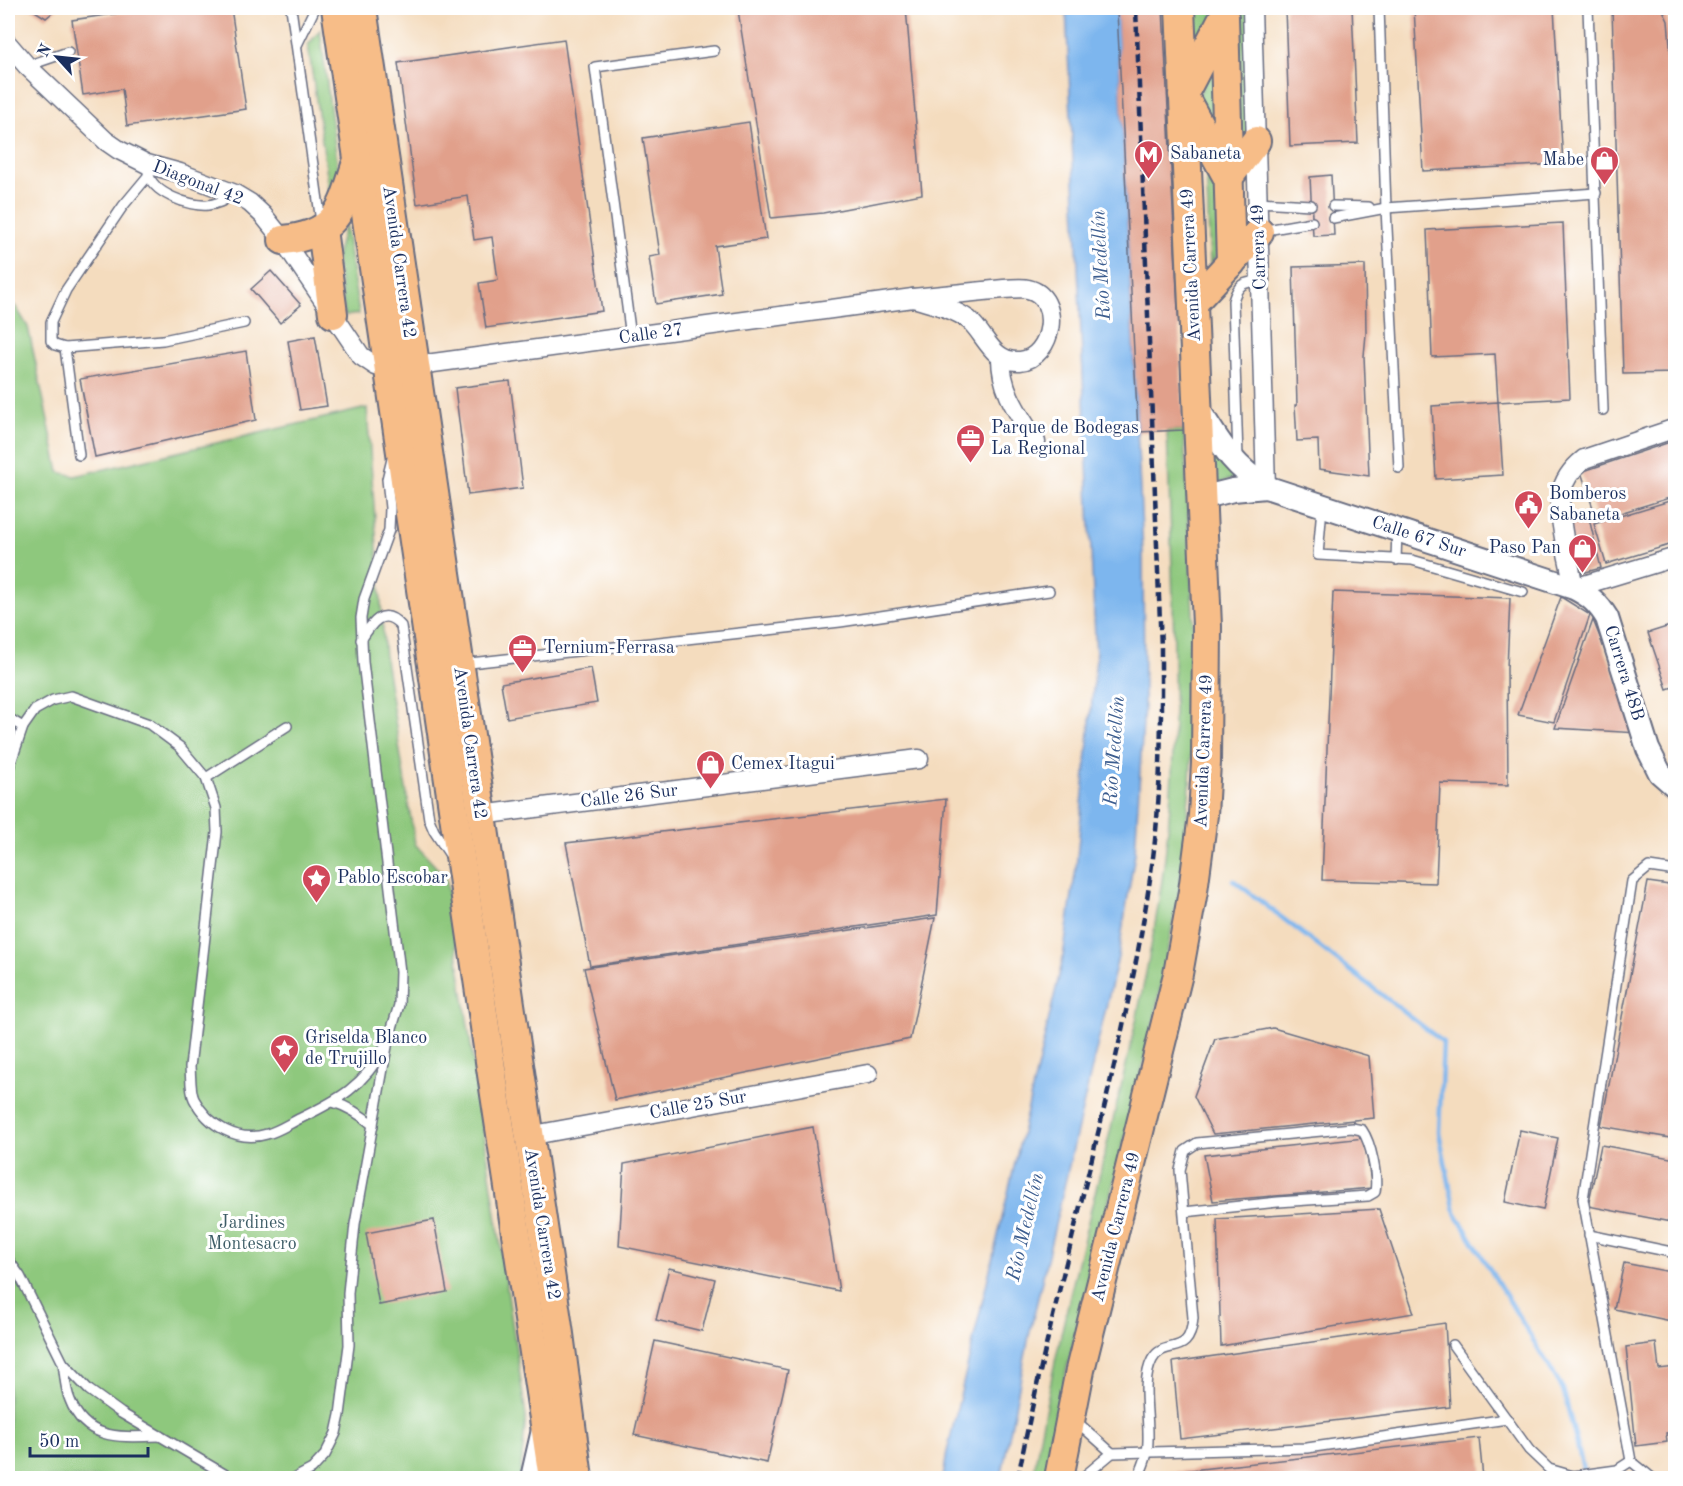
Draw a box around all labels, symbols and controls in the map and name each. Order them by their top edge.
north arrow [27,27,87,87]
text: N [36,41,56,60]
metro station icon: Sabaneta [1133,138,1165,180]
shop icon: Mabe [1589,144,1621,186]
place label: Sabaneta [1170,145,1241,163]
place label: Mabe [1543,151,1584,169]
street label: Diagonal 42 [150,157,246,209]
street label: Avenida Carrera 42 [379,185,419,339]
street label: Avenida Carrera 49 [1178,188,1204,342]
street label: Carrera 49 [1249,204,1269,290]
water label: Río Medellín [1089,209,1115,322]
street label: Calle 27 [618,321,684,347]
place label: Parque de Bodegas La Regional [991,419,1139,458]
office icon: Parque de Bodegas La Regional [954,422,986,464]
place label: Bomberos Sabaneta [1549,485,1626,524]
public building icon: Bomberos Sabaneta [1512,488,1544,530]
street label: Calle 67 Sur [1370,513,1469,561]
shop icon: Paso Pan [1566,532,1598,574]
place label: Paso Pan [1489,539,1561,557]
street label: Carrera 48B [1601,623,1647,723]
office icon: Ternium-Ferrasa [506,632,538,674]
place label: Ternium-Ferrasa [543,639,675,657]
street label: Avenida Carrera 42 [450,666,490,820]
street label: Avenida Carrera 49 [1192,674,1216,828]
water label: Río Medellín [1101,695,1129,808]
shop icon: Cemex Itagui [694,748,726,790]
place label: Cemex Itagui [731,755,835,773]
street label: Calle 26 Sur [579,781,679,811]
place icon: Pablo Escobar [300,862,332,904]
place label: Pablo Escobar [337,869,448,887]
place label: Griselda Blanco de Trujillo [305,1029,427,1068]
place icon: Griselda Blanco de Trujillo [268,1032,300,1074]
street label: Calle 25 Sur [648,1088,748,1122]
street label: Avenida Carrera 42 [521,1147,563,1301]
street label: Avenida Carrera 49 [1089,1150,1143,1304]
water label: Río Medellín [1004,1171,1048,1284]
park label: Jardines Montesacro [207,1214,297,1253]
scale bar [30,1420,148,1458]
text: 50 m [39,1433,79,1451]

